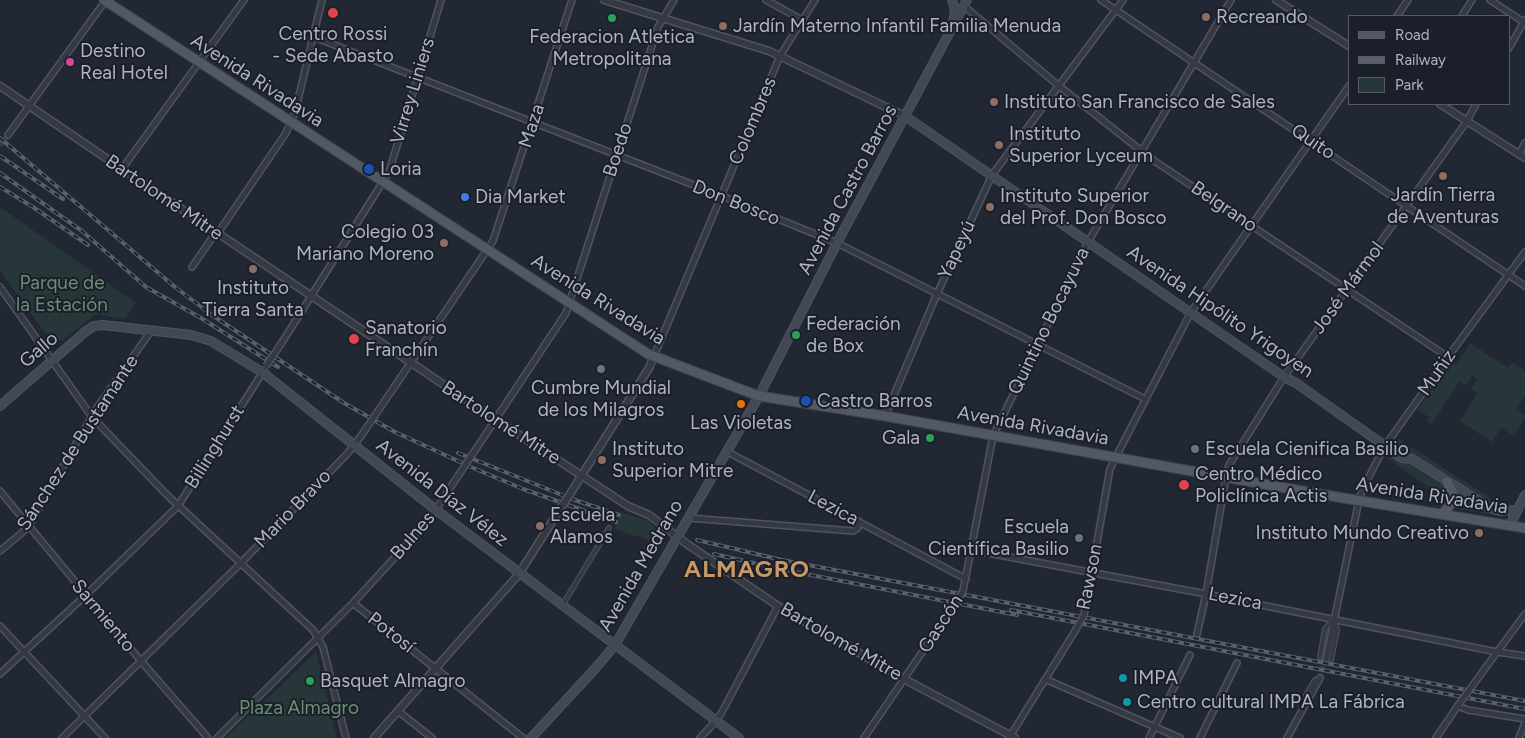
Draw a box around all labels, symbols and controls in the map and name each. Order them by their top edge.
marker: Centro Rossi - Sede Abasto [326,6,340,20]
place label: Recreando [1216,6,1308,28]
marker: Recreando [1200,11,1212,23]
marker: Federacion Atletica Metropolitana [606,12,618,24]
place label: Jardín Materno Infantil Familia Menuda [733,15,1061,37]
legend [1348,15,1510,105]
marker: Jardín Materno Infantil Familia Menuda [717,20,729,32]
place label: Centro Rossi - Sede Abasto [272,23,394,67]
place label: Federacion Atletica Metropolitana [529,26,695,70]
text: Road [1395,26,1430,44]
street label: Avenida Rivadavia [186,30,328,132]
street label: Virrey Liniers [386,35,440,147]
place label: Destino Real Hotel [80,40,168,84]
text: Railway [1395,51,1446,69]
marker: Destino Real Hotel [64,56,76,68]
street label: Colombres [724,74,782,168]
text: Park [1395,76,1424,94]
place label: Instituto San Francisco de Sales [1004,91,1275,113]
marker: Instituto San Francisco de Sales [988,96,1000,108]
street label: Maza [514,101,550,151]
street label: Avenida Castro Barros [794,101,902,279]
street label: Quito [1287,119,1339,165]
street label: Boedo [599,120,637,180]
place label: Instituto Superior Lyceum [1009,123,1153,167]
marker: Instituto Superior Lyceum [993,139,1005,151]
street label: Bartolomé Mitre [101,150,227,246]
place label: Loria [380,158,421,180]
marker: Loria [362,162,376,176]
marker: Jardín Tierra de Aventuras [1437,170,1449,182]
street label: Don Bosco [689,175,783,231]
street label: Belgrano [1187,177,1261,237]
place label: Jardín Tierra de Aventuras [1387,184,1499,228]
place label: Instituto Superior del Prof. Don Bosco [1000,185,1167,229]
place label: Dia Market [475,186,566,208]
marker: Dia Market [459,191,471,203]
marker: Instituto Superior del Prof. Don Bosco [984,201,996,213]
street label: Yapeyú [934,217,980,283]
place label: Colegio 03 Mariano Moreno [296,221,434,265]
marker: Colegio 03 Mariano Moreno [438,237,450,249]
street label: José Mármol [1307,237,1389,339]
street label: Avenida Hipólito Yrigoyen [1122,241,1318,383]
street label: Quintino Bocayuva [1004,244,1094,398]
street label: Avenida Rivadavia [527,250,669,350]
marker: Instituto Tierra Santa [247,263,259,275]
park label: Parque de la Estación [16,272,108,316]
place label: Instituto Tierra Santa [202,277,304,321]
place label: Federación de Box [806,313,901,357]
place label: Sanatorio Franchín [365,317,447,361]
street label: Gallo [15,327,63,373]
marker: Federación de Box [790,329,802,341]
marker: Sanatorio Franchín [347,332,361,346]
street label: Muñiz [1413,346,1461,400]
street label: Sánchez de Bustamante [13,351,143,535]
marker: Cumbre Mundial de los Milagros [595,363,607,375]
street label: Bartolomé Mitre [437,376,565,470]
place label: Cumbre Mundial de los Milagros [531,377,671,421]
place label: Castro Barros [817,390,933,412]
marker: Castro Barros [799,394,813,408]
marker: Las Violetas [735,398,747,410]
street label: Billinghurst [180,401,250,493]
street label: Avenida Rivadavia [955,401,1111,451]
place label: Las Violetas [690,412,792,434]
place label: Gala [882,427,920,449]
marker: Gala [924,432,936,444]
street label: Avenida Díaz Vélez [372,434,512,552]
place label: Instituto Superior Mitre [612,438,733,482]
place label: Escuela Cienifica Basilio [1205,438,1409,460]
marker: Escuela Cienifica Basilio [1189,443,1201,455]
marker: Instituto Superior Mitre [596,454,608,466]
place label: Centro Médico Policlínica Actis [1195,463,1327,507]
street label: Mario Bravo [250,465,336,553]
street label: Avenida Rivadavia [1354,473,1510,519]
marker: Centro Médico Policlínica Actis [1177,478,1191,492]
street label: Lezica [804,485,862,531]
street label: Avenida Medrano [594,496,688,636]
place label: Escuela Alamos [550,504,615,548]
street label: Bulnes [386,507,440,565]
place label: Escuela Científica Basilio [928,516,1069,560]
marker: Escuela Alamos [534,520,546,532]
place label: Instituto Mundo Creativo [1256,522,1469,544]
marker: Instituto Mundo Creativo [1473,527,1485,539]
marker: Escuela Científica Basilio [1073,532,1085,544]
street label: Rawson [1072,542,1108,612]
district label: ALMAGRO [683,556,811,584]
street label: Sarmiento [66,575,140,657]
street label: Lezica [1206,583,1264,615]
street label: Gascón [914,591,968,657]
street label: Bartolomé Mitre [776,598,906,686]
street label: Potosí [363,608,419,658]
place label: IMPA [1133,667,1178,689]
place label: Basquet Almagro [320,670,465,692]
marker: IMPA [1117,672,1129,684]
marker: Basquet Almagro [304,675,316,687]
place label: Centro cultural IMPA La Fábrica [1137,691,1405,713]
marker: Centro cultural IMPA La Fábrica [1121,696,1133,708]
park label: Plaza Almagro [239,697,359,719]

